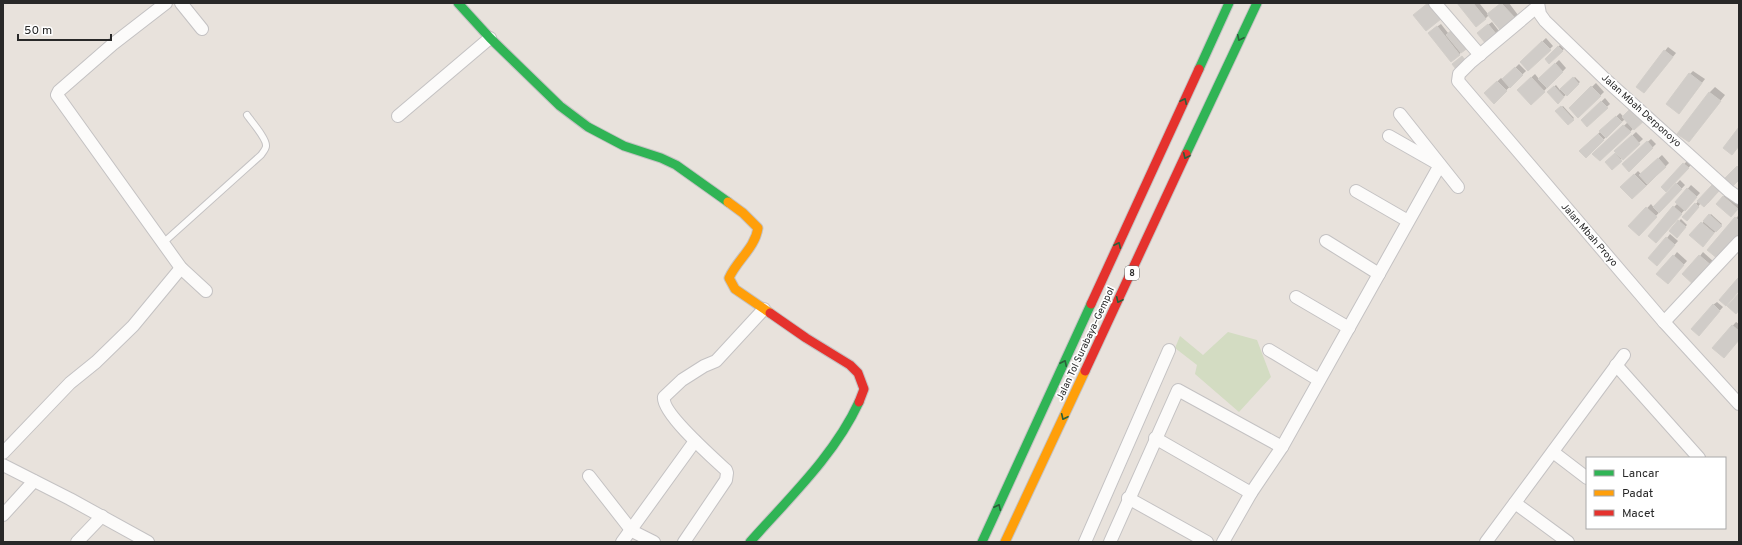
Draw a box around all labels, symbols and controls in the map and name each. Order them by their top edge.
scale bar [18,16,111,42]
text: 50 m [24,23,52,39]
one-way arrow [1237,34,1245,42]
street label: Jalan Mbah Derponoyo [1598,72,1684,151]
one-way arrow [1179,98,1187,106]
one-way arrow [1183,152,1191,160]
street label: Jalan Mbah Proyo [1558,201,1620,270]
one-way arrow [1113,242,1121,249]
road number: 8 [1125,266,1139,280]
street label: Jalan Tol Surabaya–Gempol [1054,285,1118,403]
one-way arrow [1116,295,1124,303]
one-way arrow [1059,360,1067,368]
one-way arrow [1061,413,1069,421]
legend [1586,457,1726,529]
text: Lancar [1622,466,1659,482]
text: Padat [1622,486,1653,502]
one-way arrow [993,503,1001,511]
text: Macet [1622,506,1655,522]

